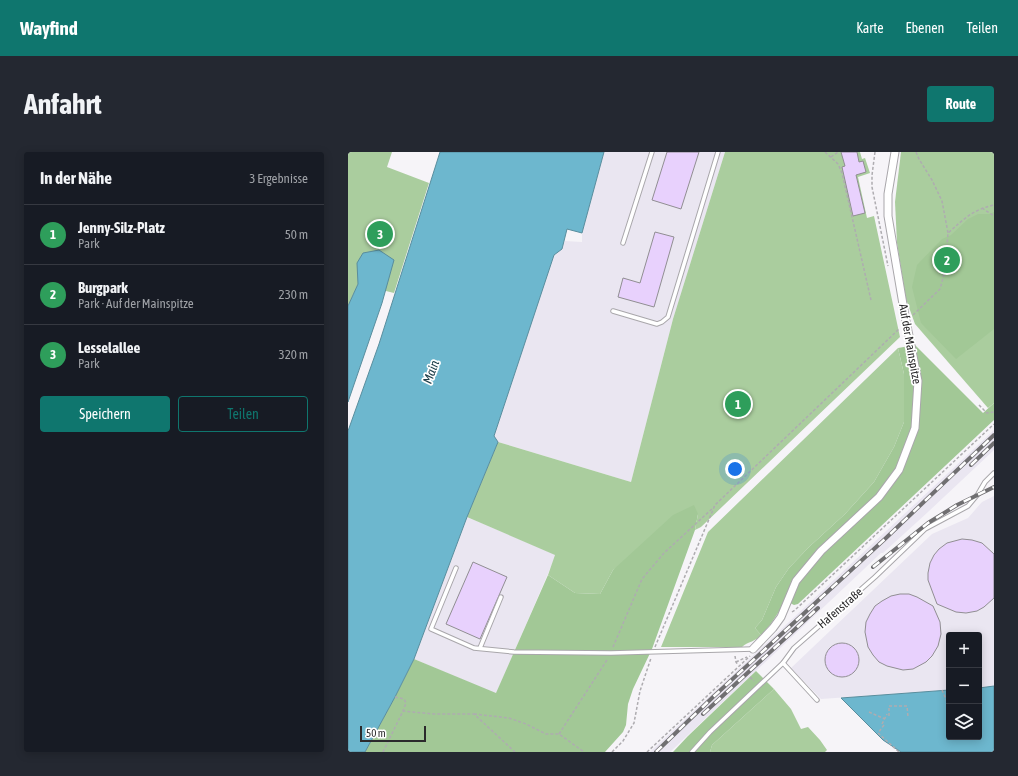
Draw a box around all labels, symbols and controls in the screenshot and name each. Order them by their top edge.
text: Wayfind [20,17,78,39]
text: Karte [856,20,883,36]
text: Ebenen [905,20,944,36]
text: Teilen [966,20,998,36]
button: Route [927,86,994,122]
text: Anfahrt [24,88,102,120]
text: In der Nähe [40,168,112,188]
text: 3 Ergebnisse [249,171,308,186]
text: Jenny-Silz-Platz [78,219,165,236]
pin: 3 [367,219,393,249]
text: 1 [50,227,56,242]
text: 50 m [285,227,308,242]
text: Park [78,236,100,251]
pin: 2 [934,245,960,275]
text: Burgpark [78,279,128,296]
text: 2 [50,287,56,302]
text: 230 m [279,287,308,302]
text: Park · Auf der Mainspitze [78,296,194,311]
street label: Auf der Mainspitze [896,303,924,385]
text: Lesselallee [78,339,140,356]
text: 3 [50,347,56,362]
text: 320 m [279,347,308,362]
text: Park [78,356,100,371]
water label: Main [420,357,442,386]
pin: 1 [725,389,751,419]
button: Speichern [40,396,170,432]
button: Teilen [178,396,308,432]
your location [725,459,745,479]
street label: Hafenstraße [815,585,865,631]
map controls [946,632,982,740]
button: + [946,632,982,668]
button: − [946,668,982,704]
button: layers [946,704,982,740]
scale bar [360,724,426,743]
text: 50 m [366,727,386,739]

